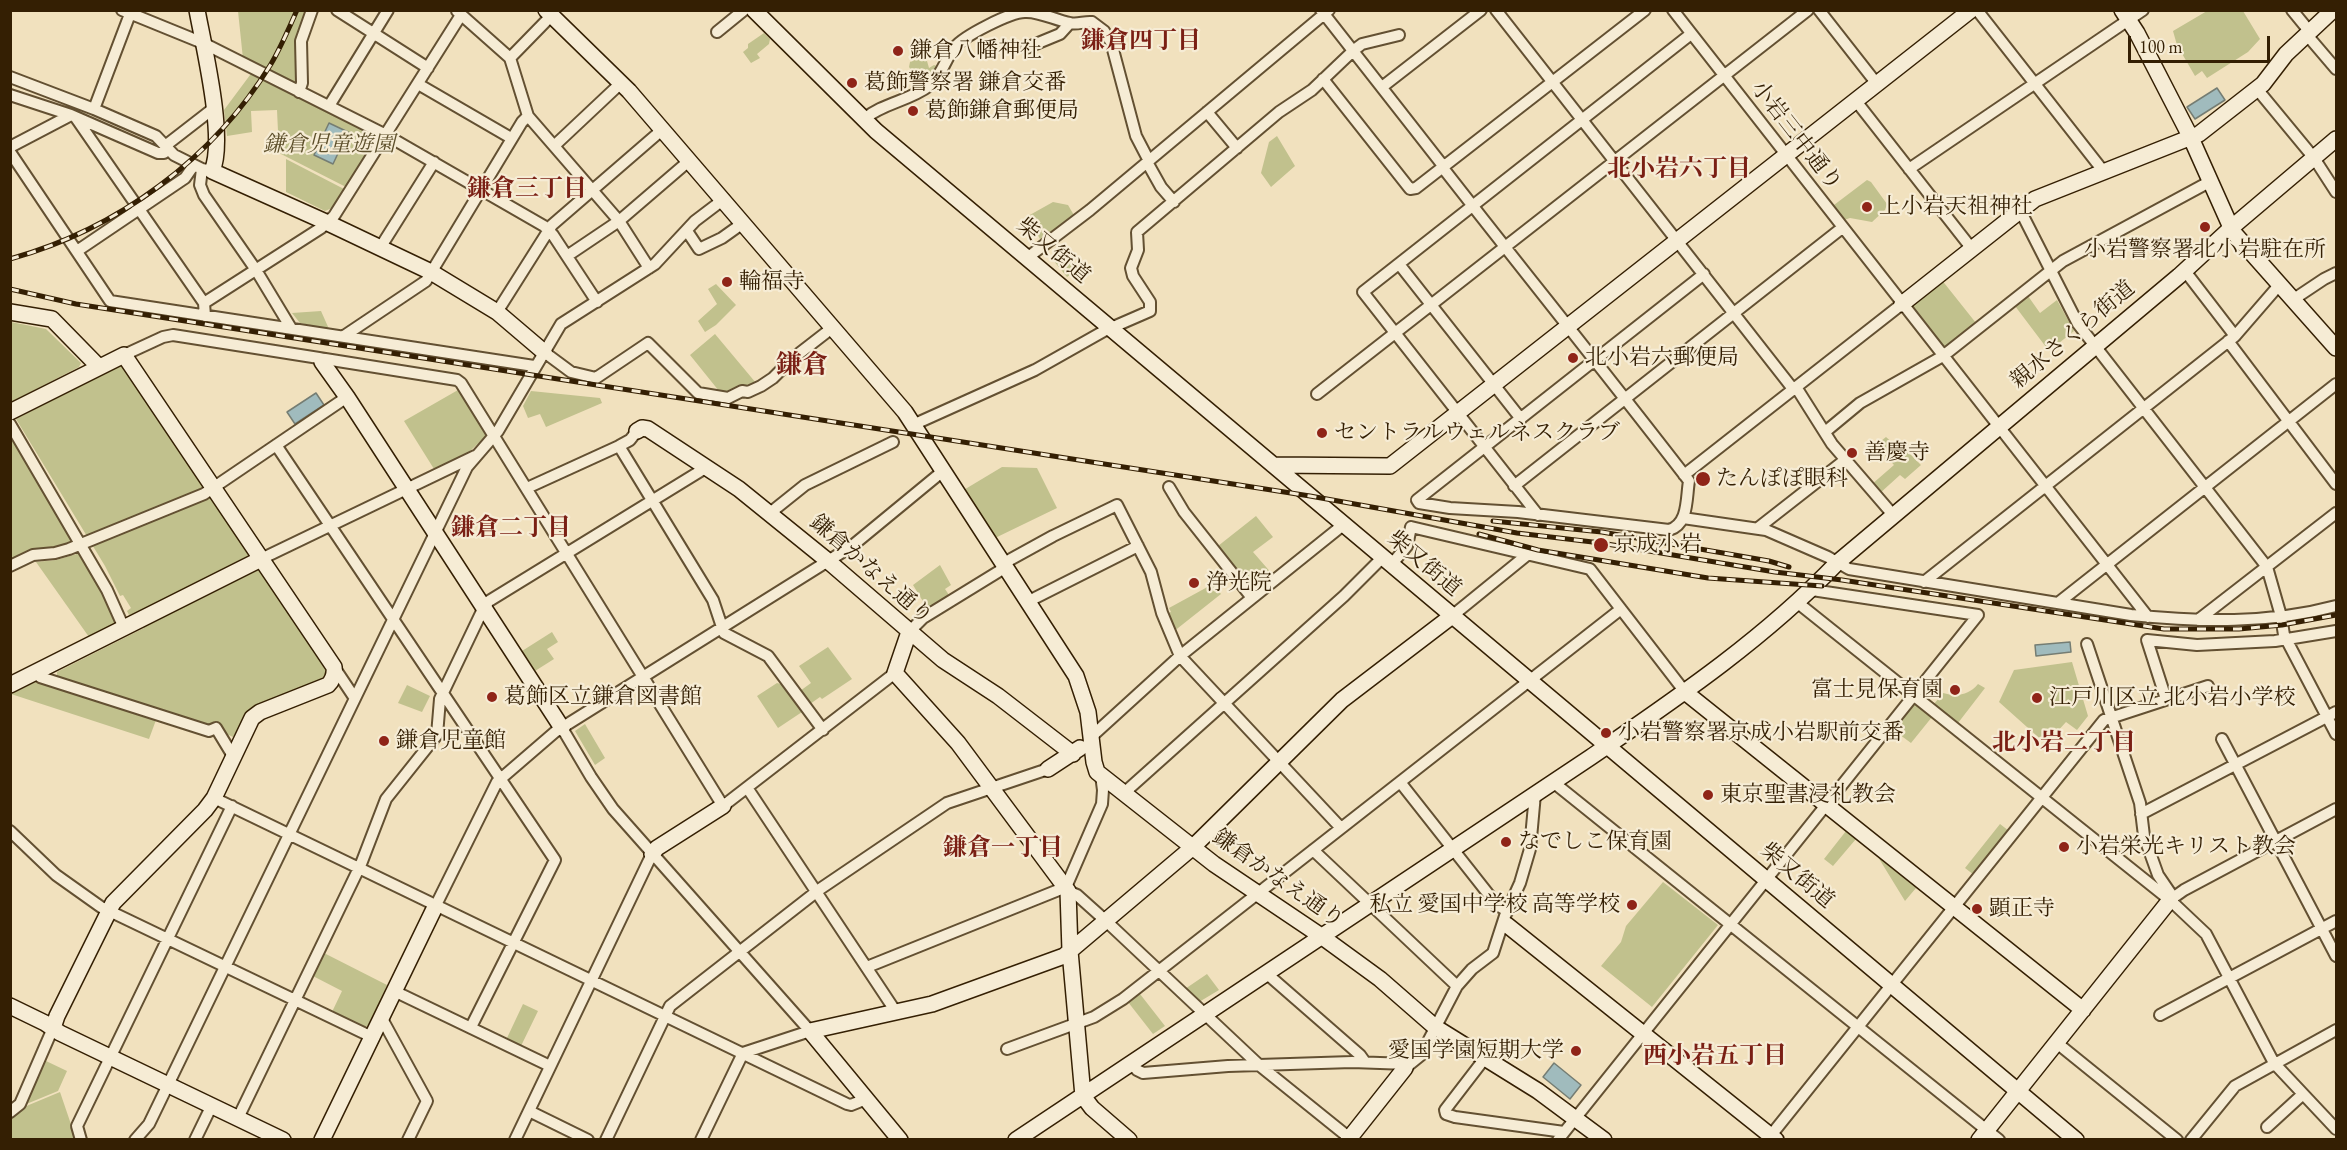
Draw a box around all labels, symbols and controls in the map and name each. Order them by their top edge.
scale bar [2131,24,2274,62]
district label: 鎌倉四丁目 [1081,27,1201,55]
text: 100 m [2139,35,2183,58]
place label: 鎌倉八幡神社 [910,38,1042,64]
marker: 鎌倉八幡神社 [891,44,905,58]
place label: 葛飾警察署 鎌倉交番 [864,70,1066,96]
marker: 葛飾警察署 鎌倉交番 [845,76,859,90]
street label: 小岩三中通り [1745,76,1847,196]
place label: 葛飾鎌倉郵便局 [925,98,1079,124]
marker: 葛飾鎌倉郵便局 [906,104,920,118]
park label: 鎌倉児童遊園 [263,132,395,158]
district label: 北小岩六丁目 [1607,155,1751,183]
district label: 鎌倉三丁目 [467,175,587,203]
place label: 上小岩天祖神社 [1879,194,2033,220]
marker: 上小岩天祖神社 [1860,200,1874,214]
street label: 柴又街道 [1011,213,1095,289]
marker: 小岩警察署北小岩駐在所 [2198,220,2212,234]
place label: 小岩警察署北小岩駐在所 [2084,237,2326,263]
place label: 輪福寺 [739,269,805,295]
marker: 輪福寺 [720,275,734,289]
street label: 親水さくら街道 [2006,275,2140,395]
place label: 北小岩六郵便局 [1585,345,1739,371]
district label: 鎌倉 [776,350,828,382]
marker: 北小岩六郵便局 [1566,351,1580,365]
place label: セントラルウェルネスクラブ [1334,420,1620,446]
marker: セントラルウェルネスクラブ [1315,426,1329,440]
place label: 善慶寺 [1864,440,1930,466]
marker: 善慶寺 [1845,446,1859,460]
place label: たんぽぽ眼科 [1716,466,1848,492]
marker: たんぽぽ眼科 [1694,470,1712,488]
street label: 鎌倉かなえ通り [804,510,938,630]
district label: 鎌倉二丁目 [451,514,571,542]
street label: 柴又街道 [1382,526,1466,602]
place label: 京成小岩 [1614,532,1702,558]
marker: 京成小岩 [1592,536,1610,554]
place label: 浄光院 [1206,570,1272,596]
marker: 浄光院 [1187,576,1201,590]
place label: 富士見保育園 [1811,677,1943,703]
marker: 富士見保育園 [1948,683,1962,697]
place label: 葛飾区立鎌倉図書館 [504,684,702,710]
place label: 江戸川区立 北小岩小学校 [2049,685,2295,711]
marker: 葛飾区立鎌倉図書館 [485,690,499,704]
marker: 江戸川区立 北小岩小学校 [2030,691,2044,705]
place label: 小岩警察署京成小岩駅前交番 [1618,720,1904,746]
marker: 小岩警察署京成小岩駅前交番 [1599,726,1613,740]
place label: 鎌倉児童館 [396,728,506,754]
district label: 北小岩二丁目 [1992,729,2136,757]
marker: 鎌倉児童館 [377,734,391,748]
place label: 東京聖書浸礼教会 [1720,782,1896,808]
marker: 東京聖書浸礼教会 [1701,788,1715,802]
street label: 鎌倉かなえ通り [1207,824,1349,934]
place label: なでしこ保育園 [1518,829,1672,855]
district label: 鎌倉一丁目 [943,834,1063,862]
place label: 小岩栄光キリスト教会 [2076,834,2296,860]
marker: なでしこ保育園 [1499,835,1513,849]
street label: 柴又街道 [1755,838,1839,914]
marker: 小岩栄光キリスト教会 [2057,840,2071,854]
place label: 私立 愛国中学校 高等学校 [1369,892,1620,918]
place label: 顕正寺 [1989,896,2055,922]
marker: 私立 愛国中学校 高等学校 [1625,898,1639,912]
marker: 顕正寺 [1970,902,1984,916]
place label: 愛国学園短期大学 [1388,1038,1564,1064]
district label: 西小岩五丁目 [1643,1042,1787,1070]
marker: 愛国学園短期大学 [1569,1044,1583,1058]

